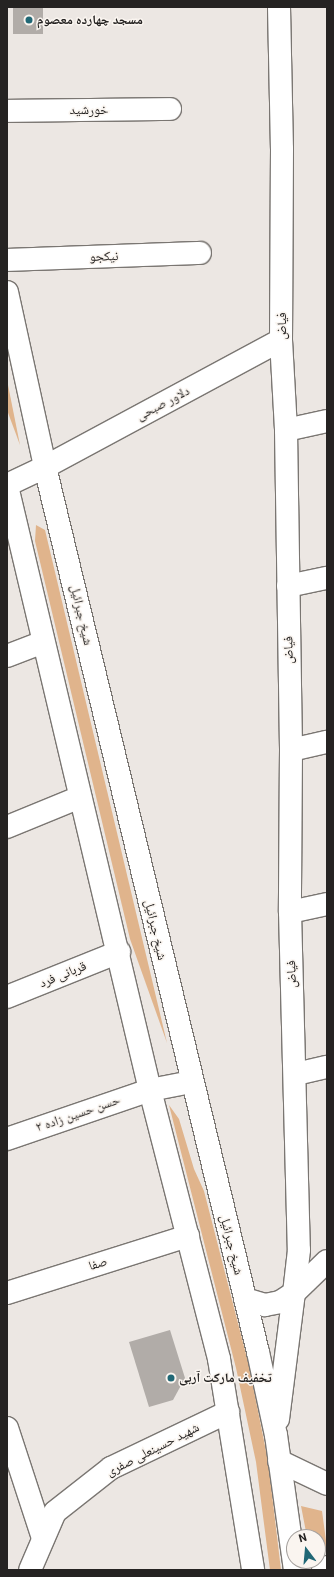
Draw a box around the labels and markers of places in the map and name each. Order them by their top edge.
place label: مسجد چهارده معصوم [37,12,143,28]
marker: مسجد چهارده معصوم [24,15,34,25]
place label: تخفیف مارکت آربی [179,1370,272,1386]
marker: تخفیف مارکت آربی [166,1373,176,1383]

